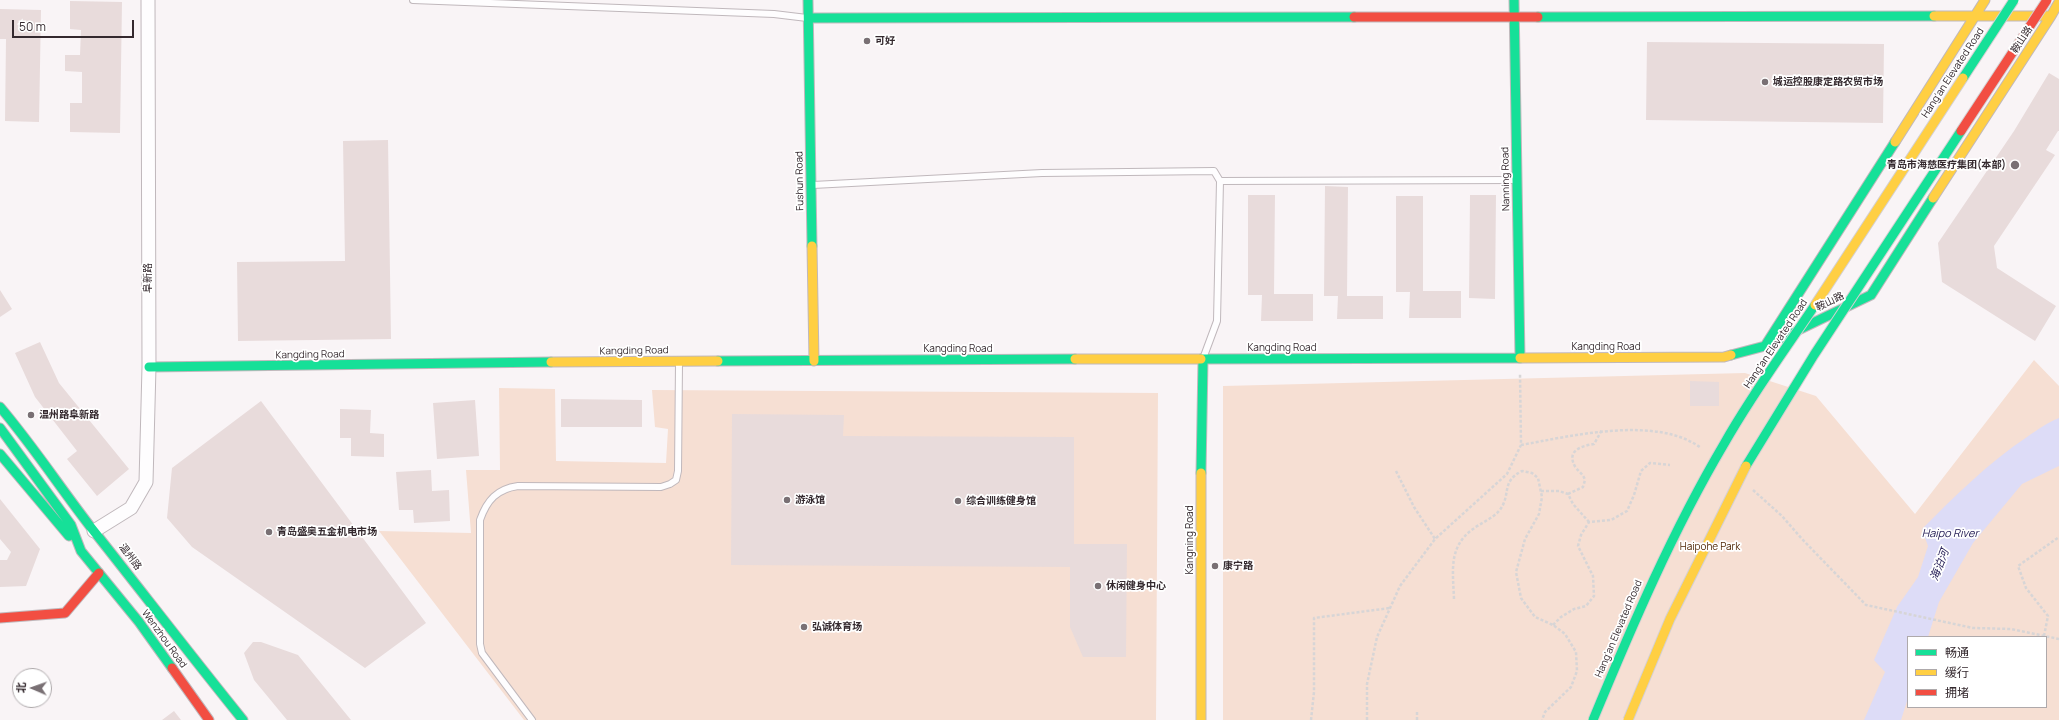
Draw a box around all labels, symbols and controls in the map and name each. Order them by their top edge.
scale bar [14,12,136,38]
text: 50 m [19,18,46,35]
street label: 鞍山路 [2009,24,2035,56]
street label: Hang'an Elevated Road [1919,26,1987,120]
place label: 可好 [875,35,895,47]
marker: 可好 [862,36,872,46]
place label: 城运控股康定路农贸市场 [1773,76,1883,88]
marker: 城运控股康定路农贸市场 [1760,77,1770,87]
street label: Nanning Road [1499,147,1513,211]
street label: Fushun Road [793,151,807,211]
place label: 青岛市海慈医疗集团(本部) [1887,159,2006,171]
marker: 青岛市海慈医疗集团(本部) [2009,159,2021,171]
street label: 阜新路 [142,263,154,293]
street label: 鞍山路 [1814,290,1846,314]
street label: Hang'an Elevated Road [1742,297,1810,391]
street label: Kangding Road [1571,341,1641,353]
street label: Kangding Road [1247,342,1317,354]
street label: Kangding Road [923,343,993,355]
street label: Kangding Road [599,344,669,358]
street label: Kangding Road [275,348,345,362]
place label: 温州路阜新路 [39,409,99,421]
marker: 温州路阜新路 [26,410,36,420]
place label: 游泳馆 [795,494,825,506]
marker: 游泳馆 [782,495,792,505]
place label: 综合训练健身馆 [966,495,1036,507]
marker: 综合训练健身馆 [953,496,963,506]
street label: Kangning Road [1184,505,1196,575]
place label: 青岛盛奥五金机电市场 [277,526,377,538]
marker: 青岛盛奥五金机电市场 [264,527,274,537]
water label: Haipo River [1922,527,1978,541]
street label: 温州路 [116,541,144,573]
park label: Haipohe Park [1680,541,1740,553]
water label: 海泊河 [1928,547,1952,583]
place label: 康宁路 [1223,560,1253,572]
marker: 康宁路 [1210,561,1220,571]
street label: Hang'an Elevated Road [1593,578,1645,680]
place label: 休闲健身中心 [1106,580,1166,592]
marker: 休闲健身中心 [1093,581,1103,591]
street label: Wenzhou Road [139,607,189,671]
place label: 弘诚体育场 [812,621,862,633]
marker: 弘诚体育场 [799,622,809,632]
legend [1907,636,2047,708]
text: 畅通 [1945,644,1969,661]
text: 缓行 [1945,664,1969,681]
north arrow [12,668,52,708]
text: 北 [13,682,28,693]
text: 拥堵 [1945,684,1969,701]

